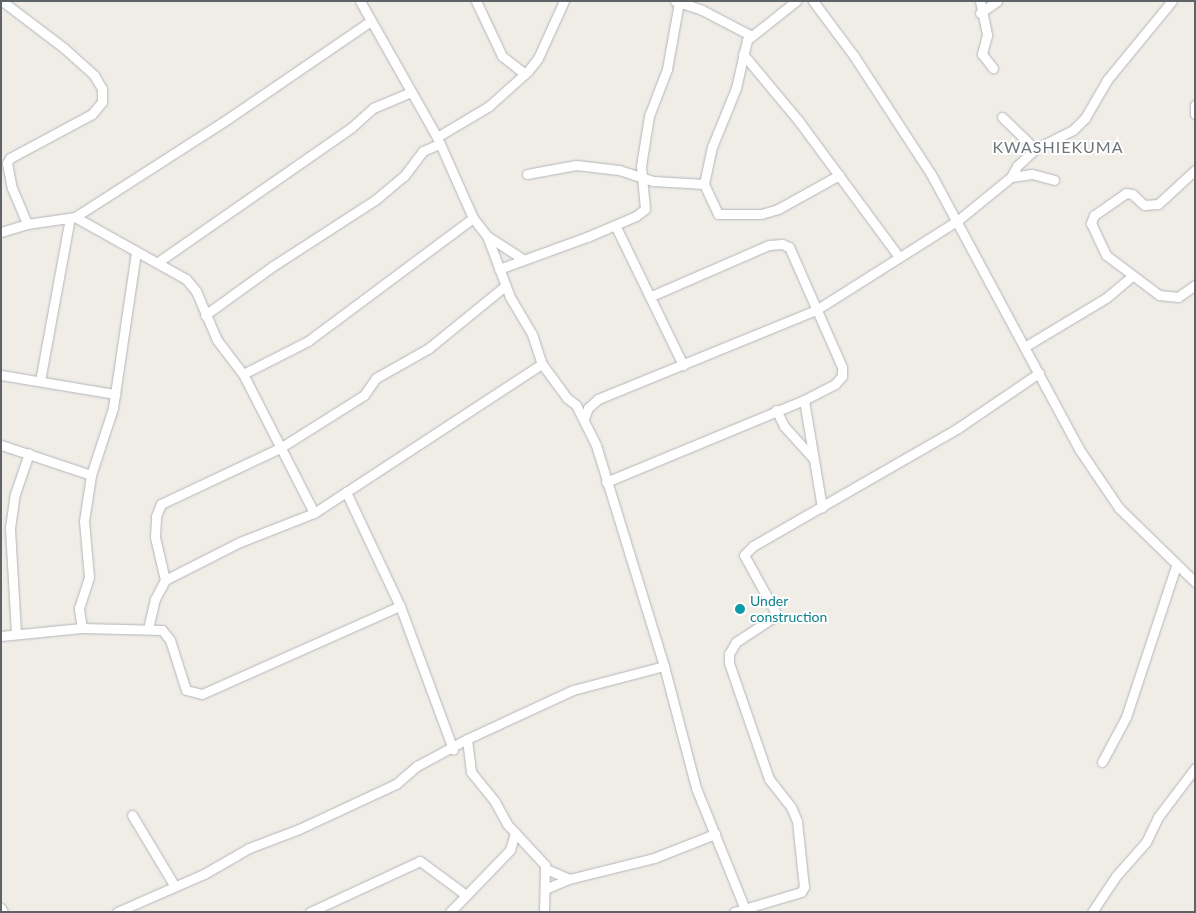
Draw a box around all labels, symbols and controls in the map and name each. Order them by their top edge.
district label: KWASHIEKUMA [991,137,1125,157]
place label: Under construction [750,593,827,626]
marker: Under construction [734,603,746,615]

